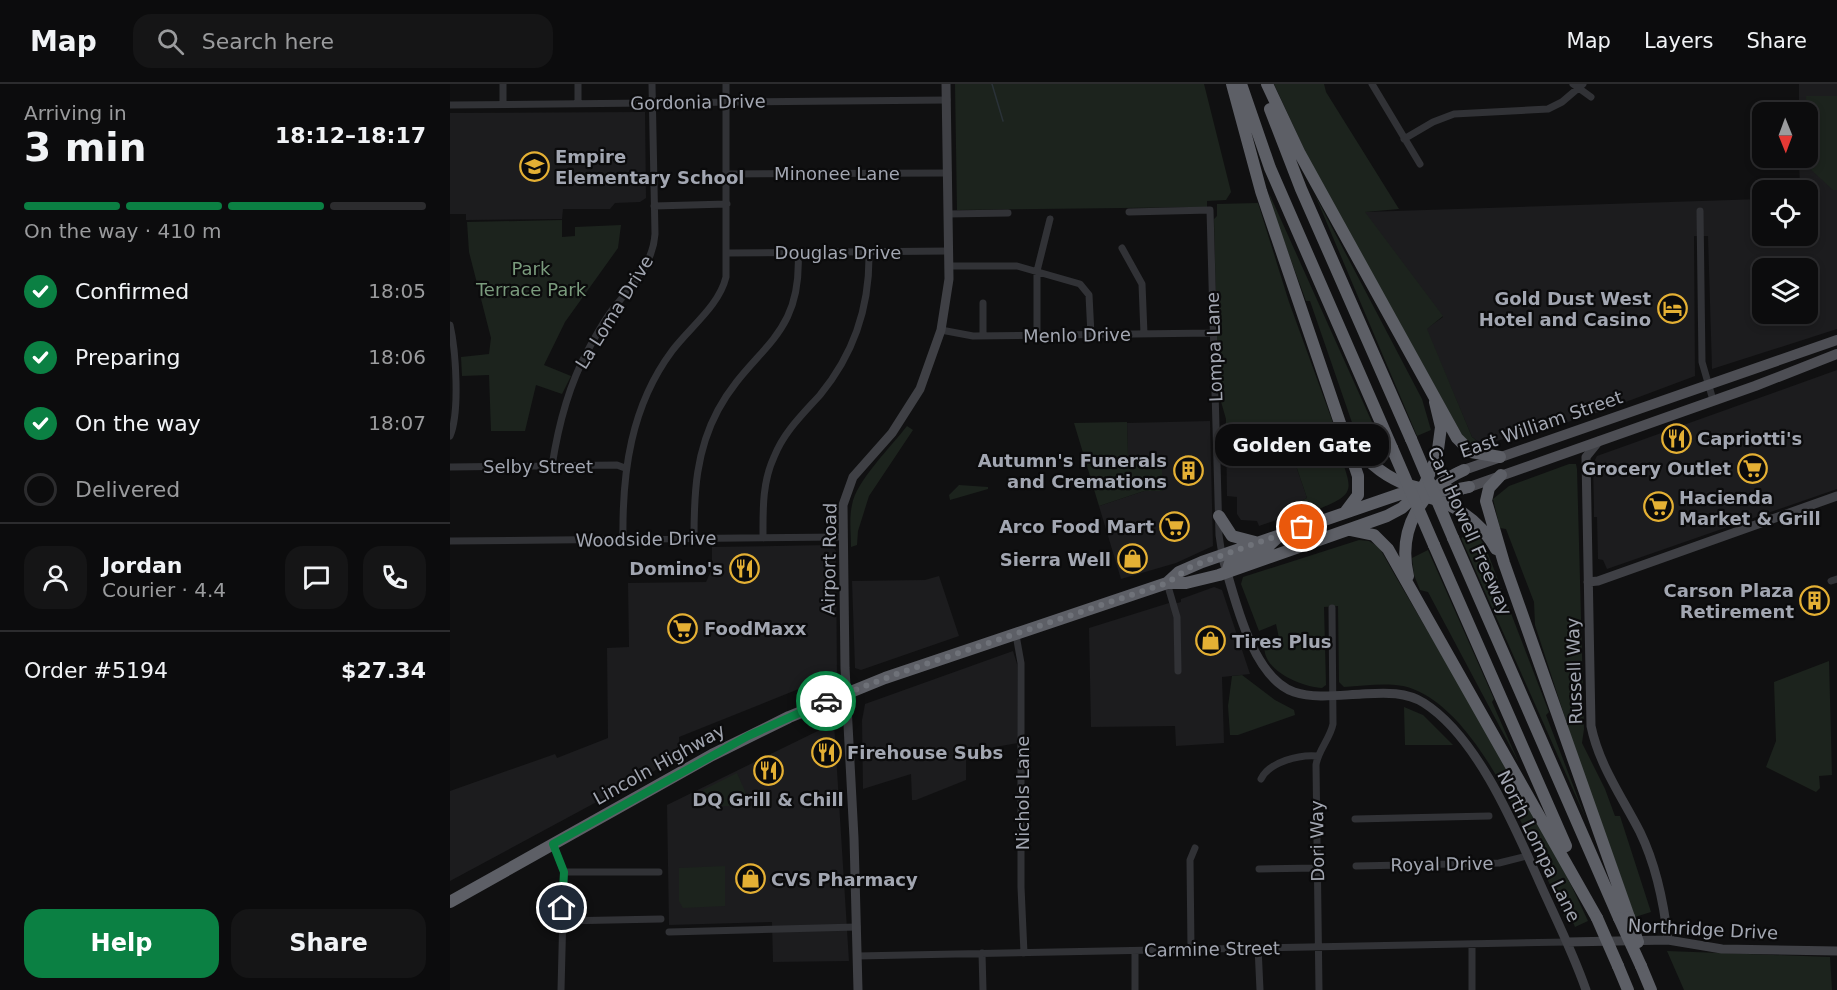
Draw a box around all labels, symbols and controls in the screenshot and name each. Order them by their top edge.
search box [133,14,553,68]
text: Map [30,25,97,58]
icon: search [154,25,187,58]
text: Search here [202,29,334,54]
text: Map [1567,29,1611,53]
text: Layers [1644,29,1713,53]
text: Share [1746,29,1807,53]
street label: Gordonia Drive [630,90,766,114]
text: Arriving in [24,101,127,125]
north arrow [1752,102,1818,168]
map controls [1752,102,1818,324]
text: 18:12–18:17 [275,123,426,148]
text: 3 min [24,125,146,170]
place label: Empire Elementary School [555,146,744,188]
school or university icon: Empire Elementary School [518,150,550,182]
street label: Minonee Lane [774,163,900,184]
button: locate [1752,180,1818,246]
text: On the way · 410 m [24,219,222,243]
street label: Douglas Drive [775,242,901,263]
street label: La Loma Drive [571,251,657,373]
park label: Park Terrace Park [475,258,587,300]
button: layers [1752,258,1818,324]
icon: check [24,275,57,308]
text: Confirmed [75,279,189,304]
text: 18:05 [368,279,426,303]
place label: Gold Dust West Hotel and Casino [1479,288,1651,330]
street label: Lompa Lane [1202,292,1226,402]
hotel icon: Gold Dust West Hotel and Casino [1656,292,1688,324]
street label: Menlo Drive [1023,324,1131,346]
icon: check [24,341,57,374]
text: Preparing [75,345,181,370]
text: 18:06 [368,345,426,369]
street label: East William Street [1457,386,1625,462]
icon: check [24,407,57,440]
text: On the way [75,411,201,436]
text: 18:07 [368,411,426,435]
restaurant icon: Capriotti's [1660,422,1692,454]
callout: Golden Gate [1215,425,1389,467]
place label: Capriotti's [1697,428,1802,449]
text: Golden Gate [1232,433,1372,457]
street label: Carl Howell Freeway [1423,443,1517,619]
place label: Autumn's Funerals and Cremations [978,450,1167,492]
supermarket icon: Grocery Outlet [1736,452,1768,484]
building icon: Autumn's Funerals and Cremations [1172,454,1204,486]
street label: Selby Street [483,456,593,477]
place label: Grocery Outlet [1582,458,1731,479]
text: Delivered [75,477,180,502]
place label: Hacienda Market & Grill [1679,487,1821,529]
supermarket icon: Hacienda Market & Grill [1642,491,1674,523]
pin [1276,501,1327,552]
street label: Airport Road [818,503,840,615]
supermarket icon: Arco Food Mart [1159,510,1191,542]
icon: bag [1285,510,1318,543]
place label: Arco Food Mart [999,516,1154,537]
street label: Woodside Drive [575,527,717,551]
shop icon: Sierra Well [1116,543,1148,575]
button: person [24,546,87,609]
button: chat [285,546,348,609]
button: phone [363,546,426,609]
place label: Sierra Well [1000,549,1111,570]
restaurant icon: Domino's [728,552,760,584]
text: Jordan [102,553,182,578]
place label: Domino's [629,558,723,579]
text: Courier · 4.4 [102,578,226,602]
place label: Carson Plaza Retirement [1663,580,1794,622]
building icon: Carson Plaza Retirement [1799,584,1831,616]
supermarket icon: FoodMaxx [667,612,699,644]
street label: Russell Way [1562,617,1586,725]
place label: FoodMaxx [704,618,807,639]
shop icon: Tires Plus [1195,625,1227,657]
place label: Tires Plus [1232,631,1331,652]
text: Order #5194 [24,658,168,683]
text: $27.34 [341,658,426,683]
courier [796,671,856,731]
icon: car [810,685,843,718]
street label: Lincoln Highway [590,719,729,809]
restaurant icon: Firehouse Subs [810,736,842,768]
street label: Nichols Lane [1012,736,1033,850]
place label: Firehouse Subs [847,742,1003,763]
restaurant icon: DQ Grill & Chill [752,754,784,786]
street label: North Lompa Lane [1493,767,1585,925]
place label: DQ Grill & Chill [692,789,844,810]
street label: Dori Way [1306,800,1328,882]
street label: Royal Drive [1390,853,1494,875]
shop icon: CVS Pharmacy [734,863,766,895]
place label: CVS Pharmacy [771,869,918,890]
pin [536,882,587,933]
icon: home [545,891,578,924]
button: Help [24,909,219,978]
button: Share [231,909,426,978]
street label: Northridge Drive [1627,915,1779,943]
street label: Carmine Street [1144,937,1280,961]

